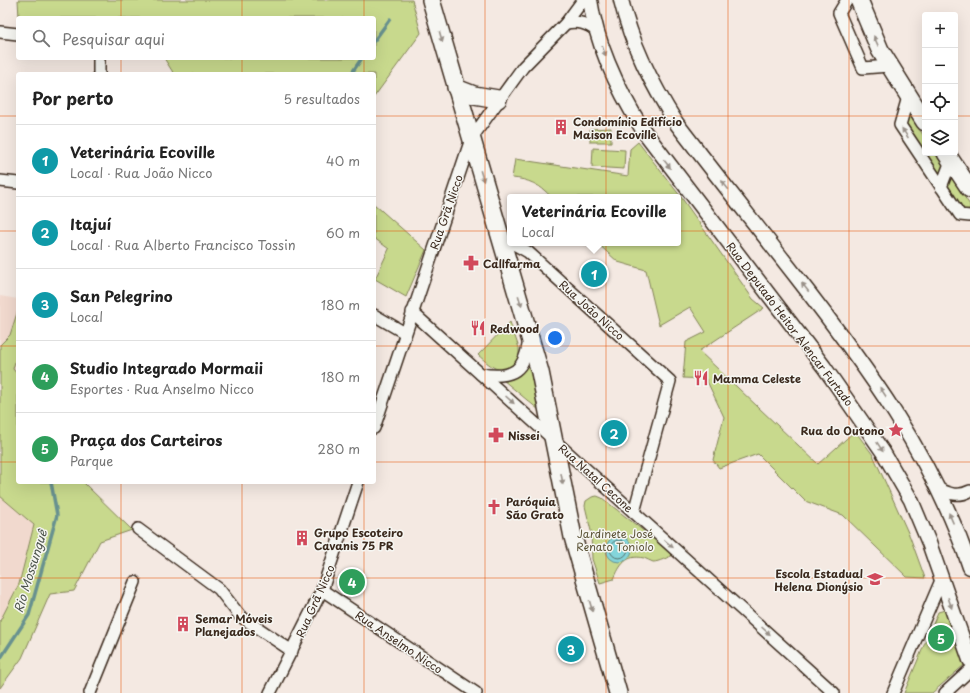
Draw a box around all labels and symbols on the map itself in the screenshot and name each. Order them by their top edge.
one-way arrow [438,32,444,44]
one-way arrow [873,35,879,46]
one-way arrow [601,45,607,57]
place label: Condomínio Edifício Maison Ecoville [573,113,682,143]
building icon: Condomínio Edifício Maison Ecoville [552,118,570,136]
one-way arrow [901,128,909,138]
one-way arrow [663,158,672,169]
one-way arrow [479,170,485,182]
street label: Rua Grã Nicco [425,172,467,252]
one-way arrow [720,180,729,191]
street label: Rua Deputado Heitor Alencar Furtado [723,238,857,410]
pharmacy icon: Callfarma [462,254,480,272]
place label: Callfarma [483,255,541,272]
pin: 1 [581,259,607,289]
street label: Rua João Nicco [556,276,628,344]
one-way arrow [800,282,809,293]
one-way arrow [517,295,523,307]
restaurant icon: Redwood [469,319,487,337]
place label: Redwood [490,320,539,337]
your location [545,328,565,348]
restaurant icon: Mamma Celeste [692,369,710,387]
place label: Mamma Celeste [713,370,801,387]
one-way arrow [879,386,886,397]
one-way arrow [505,396,515,405]
pin: 2 [601,418,627,448]
place icon: Rua do Outono [887,421,905,439]
place label: Rua do Outono [801,422,884,439]
pharmacy icon: Nissei [487,426,505,444]
place label: Nissei [508,427,540,444]
street label: Rua Natal Cecone [555,440,637,516]
one-way arrow [876,441,883,453]
one-way arrow [559,473,565,485]
place label: Paróquia São Grato [506,493,564,523]
church icon: Paróquia São Grato [485,498,503,516]
one-way arrow [948,511,954,523]
place label: Grupo Escoteiro Cavanis 75 PR [314,524,404,554]
park label: Jardinete José Renato Toniolo [576,525,654,555]
water label: Rio Mossunguê [9,526,52,615]
building icon: Grupo Escoteiro Cavanis 75 PR [293,529,311,547]
one-way arrow [664,539,674,548]
street label: Rua Grã Nicco [291,562,339,640]
place label: Escola Estadual Helena Dionýsio [774,565,864,595]
pin: 4 [339,567,365,597]
school or university icon: Escola Estadual Helena Dionýsio [866,570,884,588]
one-way arrow [948,597,954,609]
one-way arrow [588,600,594,612]
street label: Rua Anselmo Nicco [352,606,446,678]
place label: Semar Móveis Planejados [195,610,273,640]
building icon: Semar Móveis Planejados [174,615,192,633]
pin: 5 [928,623,954,653]
one-way arrow [760,626,771,635]
pin: 3 [558,634,584,664]

